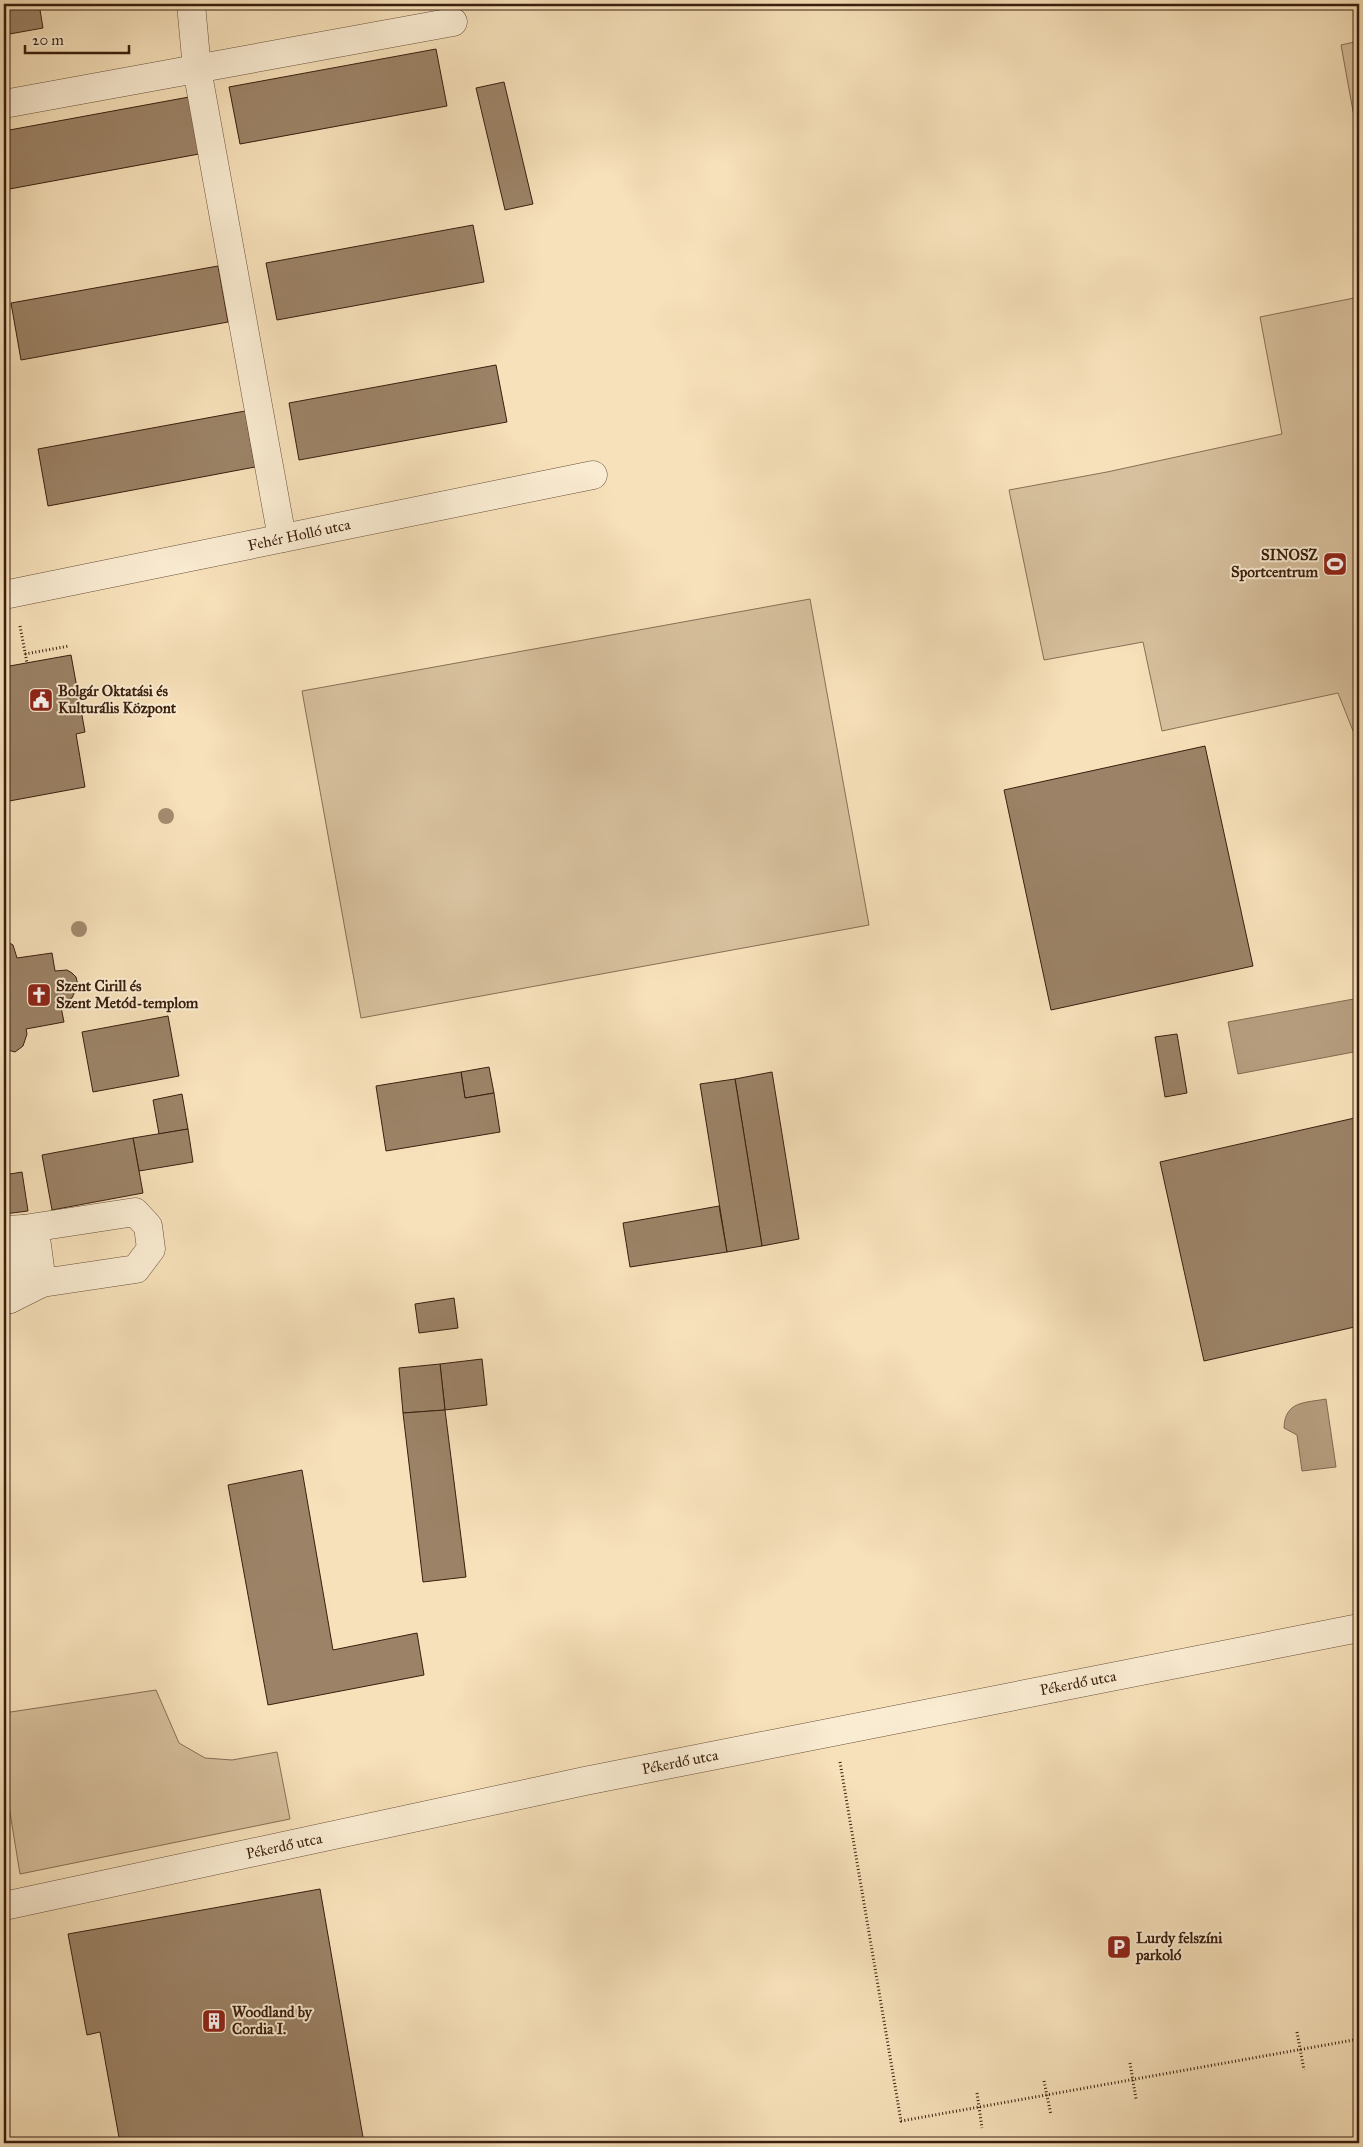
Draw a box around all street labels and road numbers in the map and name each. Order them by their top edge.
street label: Fehér Holló utca [246,515,353,555]
street label: Pékerdő utca [1038,1667,1118,1699]
street label: Pékerdő utca [640,1746,720,1778]
street label: Pékerdő utca [244,1829,324,1863]

